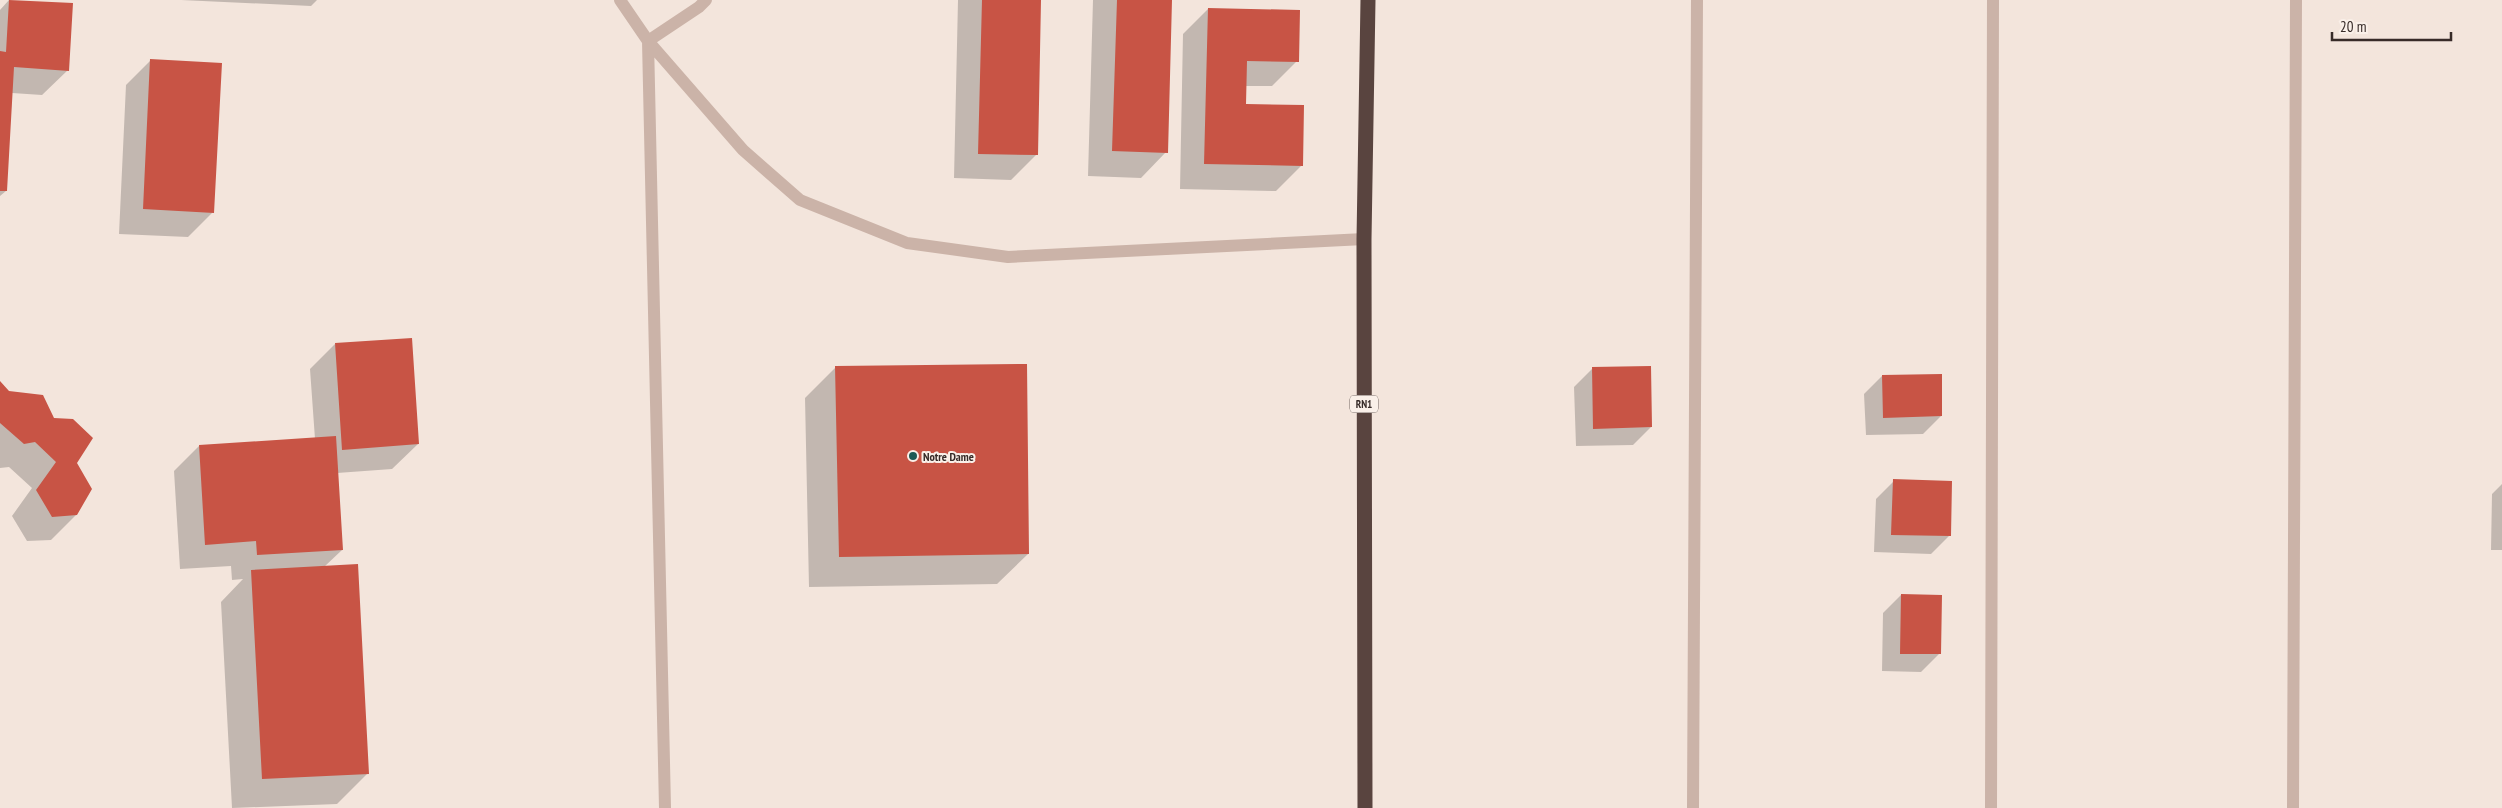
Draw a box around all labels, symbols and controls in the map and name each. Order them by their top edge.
scale bar [2332,10,2451,42]
text: 20 m [2340,17,2366,36]
road number: RN1 [1350,396,1378,412]
place label: Notre Dame [923,449,974,464]
marker: Notre Dame [907,450,919,462]

